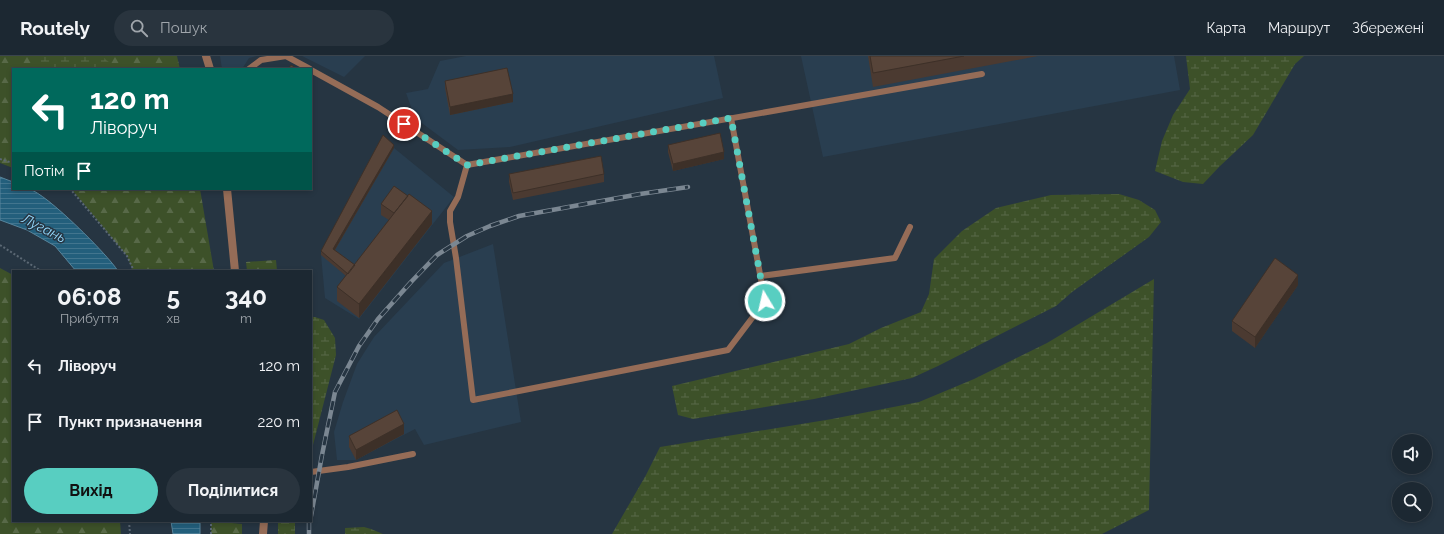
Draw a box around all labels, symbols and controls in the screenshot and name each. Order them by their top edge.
search box [114,10,394,46]
text: Routely [20,17,90,39]
icon: search [128,17,150,39]
text: Пошук [160,19,208,37]
text: Карта [1207,20,1246,36]
text: Маршрут [1268,20,1330,36]
text: Збережені [1352,20,1424,36]
text: 120 m [90,83,170,116]
icon: left [24,84,76,136]
pin [387,107,421,141]
icon: arrive [393,113,415,135]
text: Ліворуч [90,117,157,138]
icon: arrive [73,160,95,182]
text: Потім [24,162,65,180]
water label: Лугань [18,210,69,246]
position arrow [744,280,786,322]
text: 06:08 [57,282,122,311]
text: 5 [167,282,180,311]
text: 340 [225,282,267,311]
text: Прибуття [60,311,119,326]
text: хв [167,311,180,326]
text: m [240,311,252,326]
icon: left [24,355,46,377]
text: Ліворуч [58,357,116,375]
text: 120 m [259,357,300,375]
icon: arrive [24,411,46,433]
text: Пункт призначення [58,413,202,431]
text: 220 m [258,413,300,431]
map controls [1392,434,1432,522]
button: sound [1392,434,1432,474]
button: Вихід [24,468,158,514]
button: Поділитися [166,468,300,514]
button: search [1392,482,1432,522]

